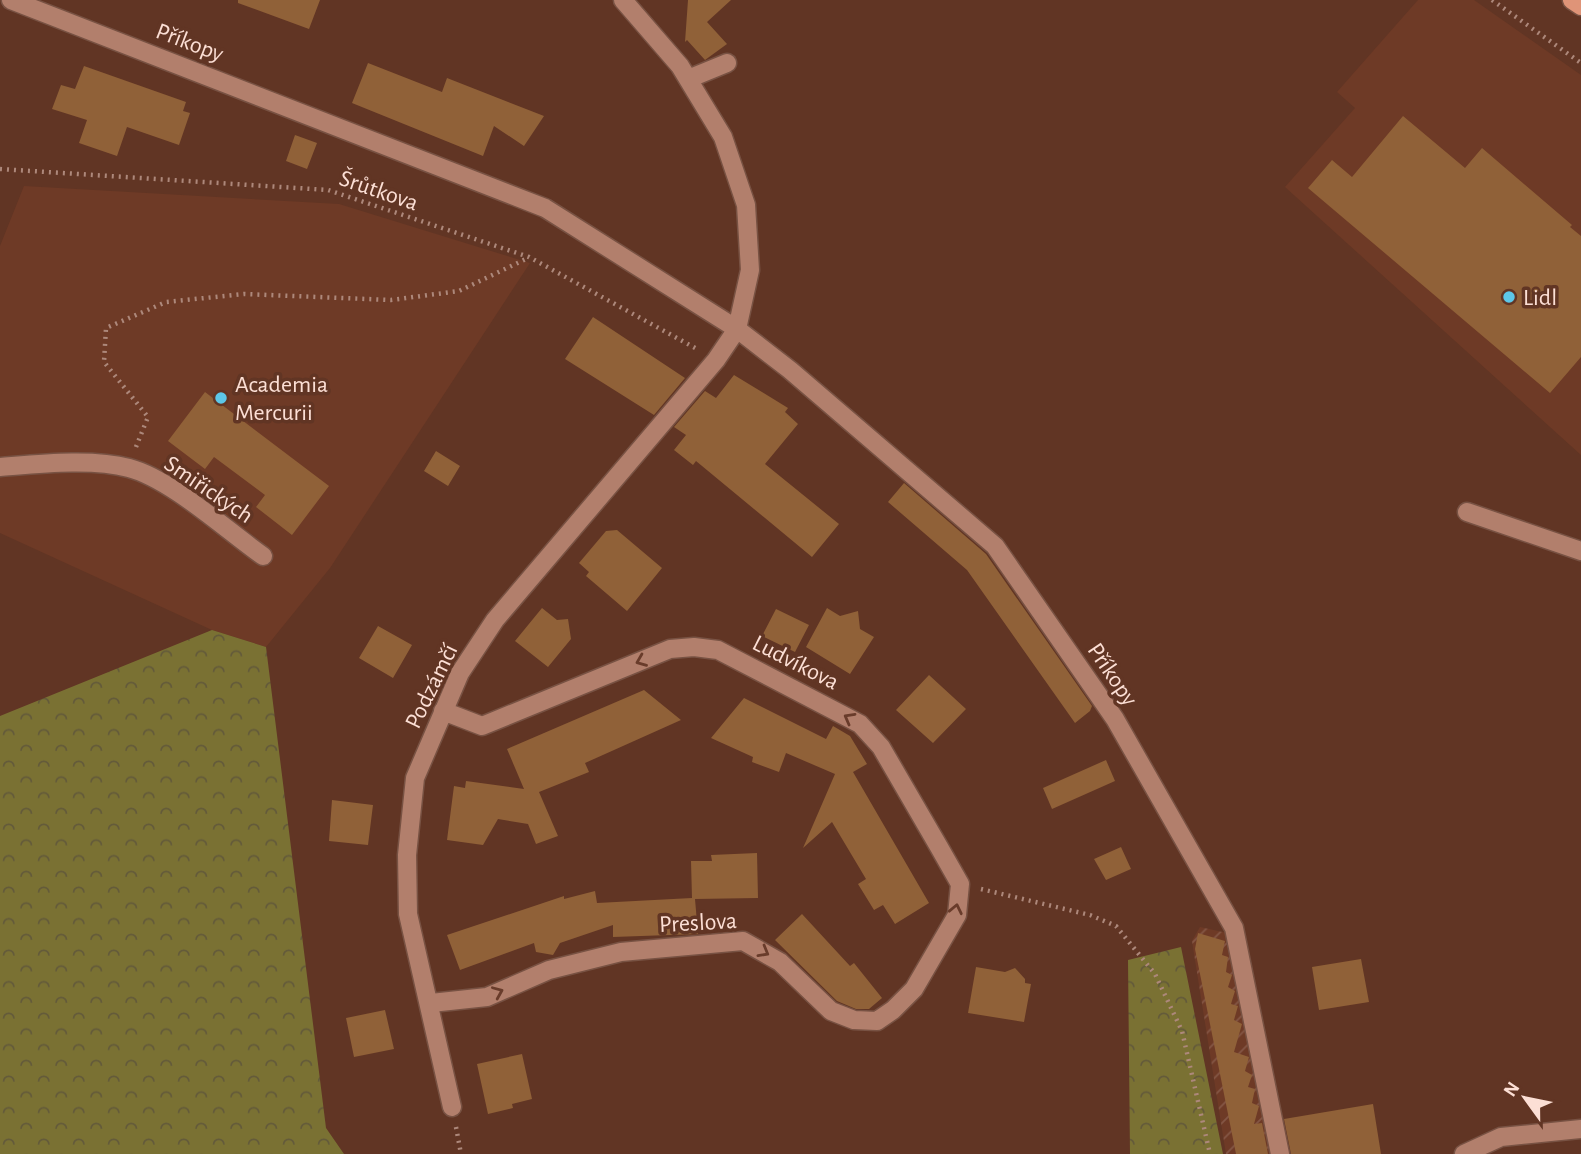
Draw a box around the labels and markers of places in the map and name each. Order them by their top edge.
place label: Lidl [1523,286,1557,310]
marker: Lidl [1501,289,1517,305]
place label: Academia Mercurii [235,373,328,425]
marker: Academia Mercurii [213,390,229,406]

